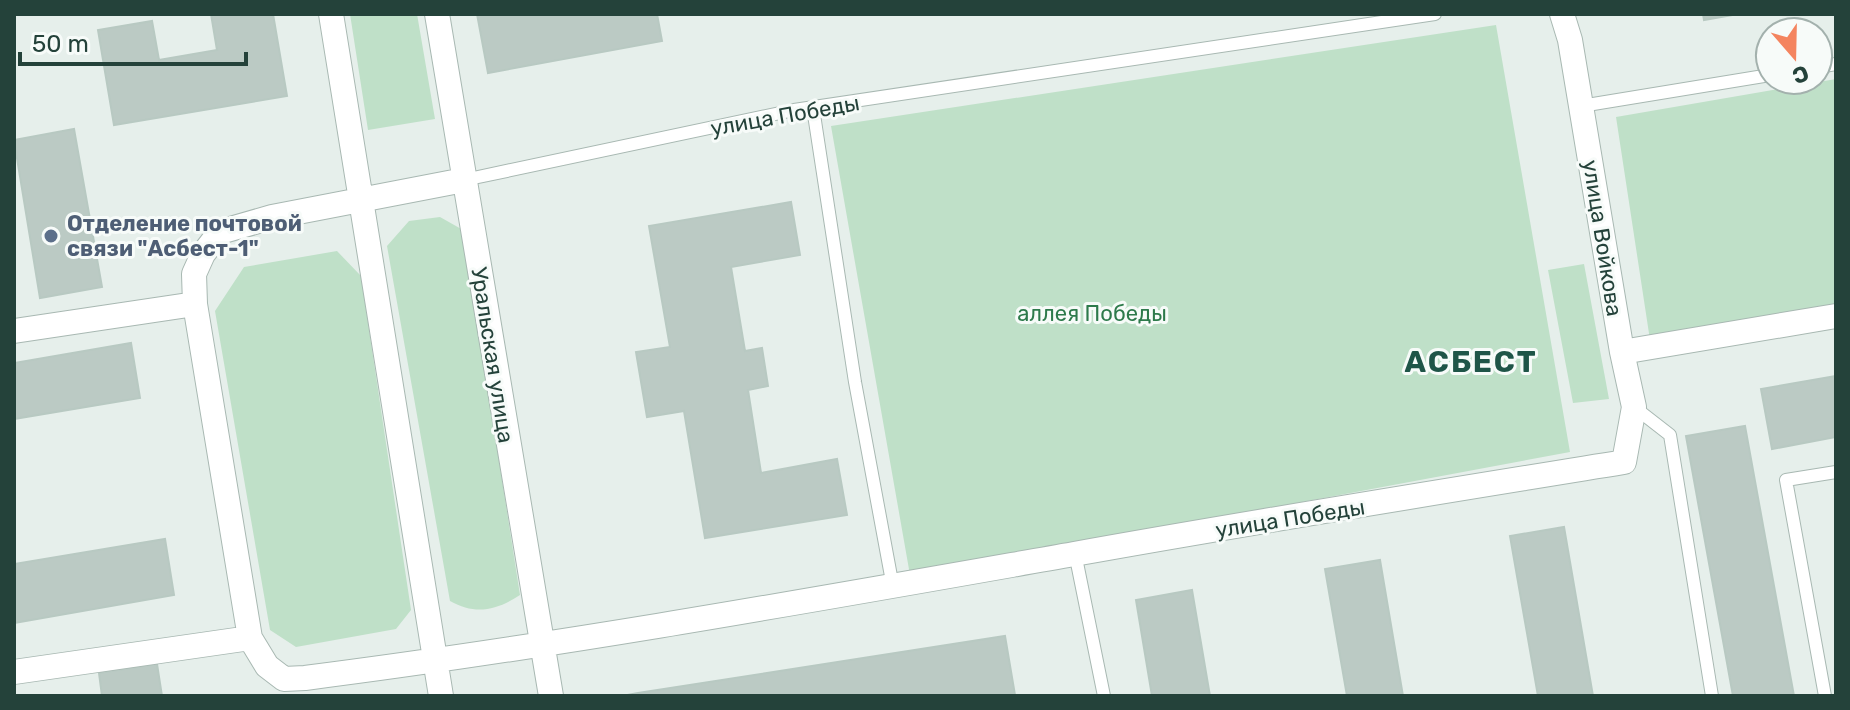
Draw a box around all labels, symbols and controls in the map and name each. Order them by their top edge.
scale bar [20,16,246,66]
north arrow [1754,16,1834,96]
text: 50 m [32,30,89,58]
text: С [1789,59,1813,90]
street label: улица Победы [708,89,862,142]
street label: улица Войкова [1577,158,1628,318]
place label: Отделение почтовой связи "Асбест-1" [67,210,302,262]
marker: Отделение почтовой связи "Асбест-1" [42,227,60,245]
street label: Уральская улица [465,265,520,445]
park label: аллея Победы [1017,300,1167,327]
district label: АСБЕСТ [1404,344,1538,380]
street label: улица Победы [1213,493,1367,544]

